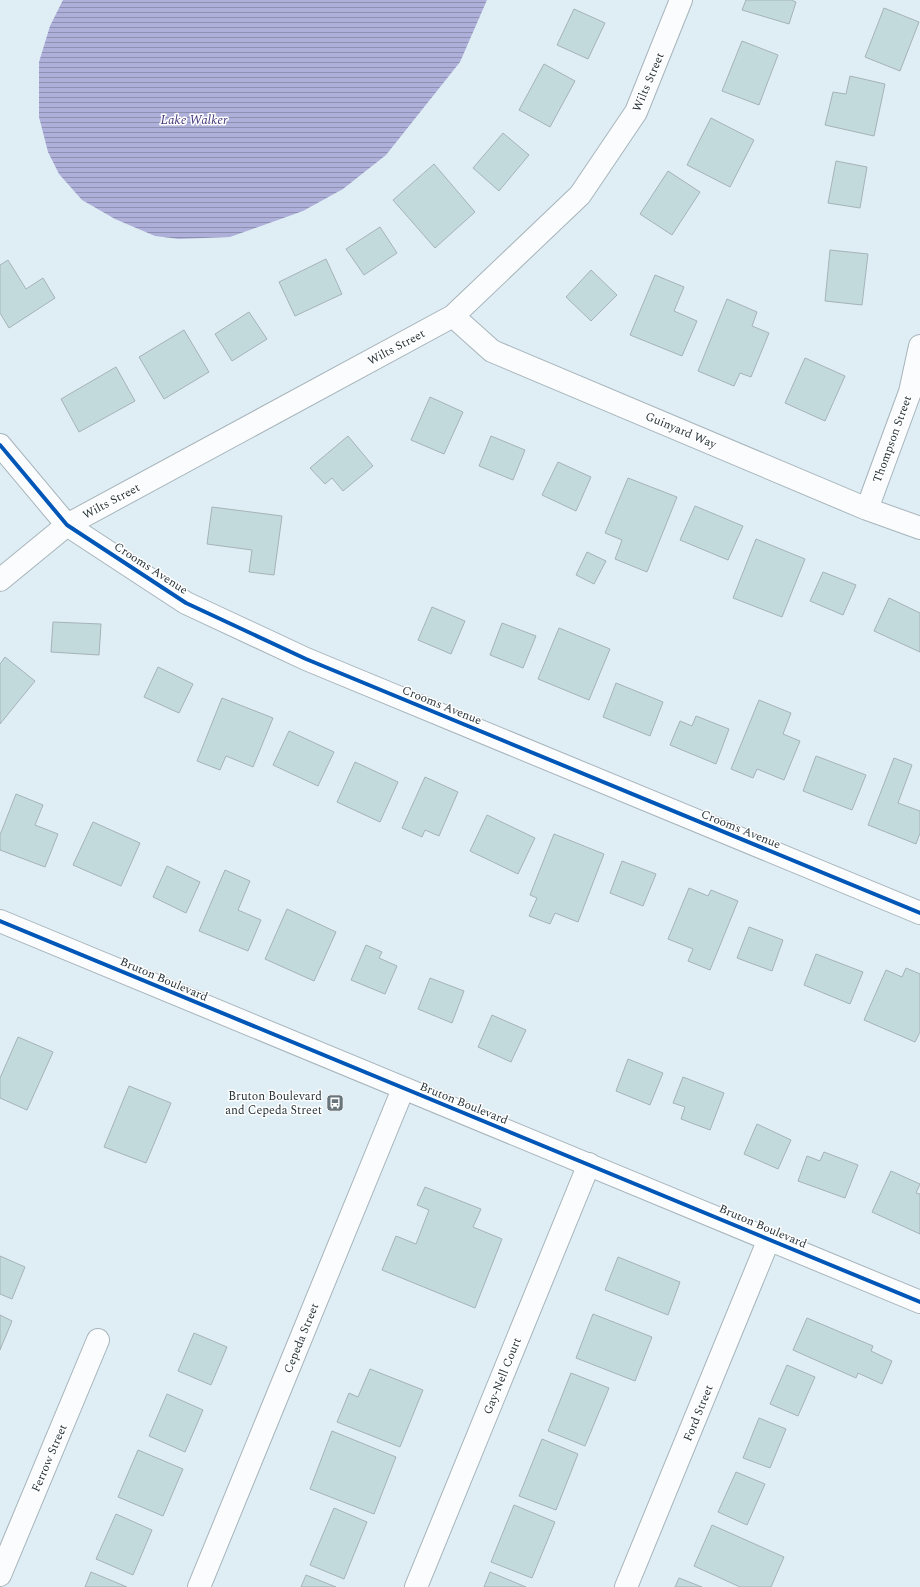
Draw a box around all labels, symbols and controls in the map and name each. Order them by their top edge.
street label: Wilts Street [627,50,669,115]
water label: Lake Walker [161,110,228,130]
street label: Wilts Street [364,324,428,371]
street label: Thompson Street [868,393,917,486]
street label: Guinyard Way [642,407,721,454]
street label: Wilts Street [79,478,143,525]
street label: Crooms Avenue [110,537,192,600]
street label: Crooms Avenue [399,681,485,730]
street label: Crooms Avenue [698,805,784,854]
street label: Bruton Boulevard [117,952,211,1007]
street label: Bruton Boulevard [417,1077,511,1130]
place label: Bruton Boulevard and Cepeda Street [225,1087,322,1120]
bus stop icon: Bruton Boulevard and Cepeda Street [325,1093,345,1113]
street label: Bruton Boulevard [716,1199,810,1254]
street label: Cepeda Street [279,1300,324,1376]
street label: Gay-Nell Court [478,1335,527,1418]
street label: Ford Street [679,1382,718,1444]
street label: Ferrow Street [27,1421,72,1495]

